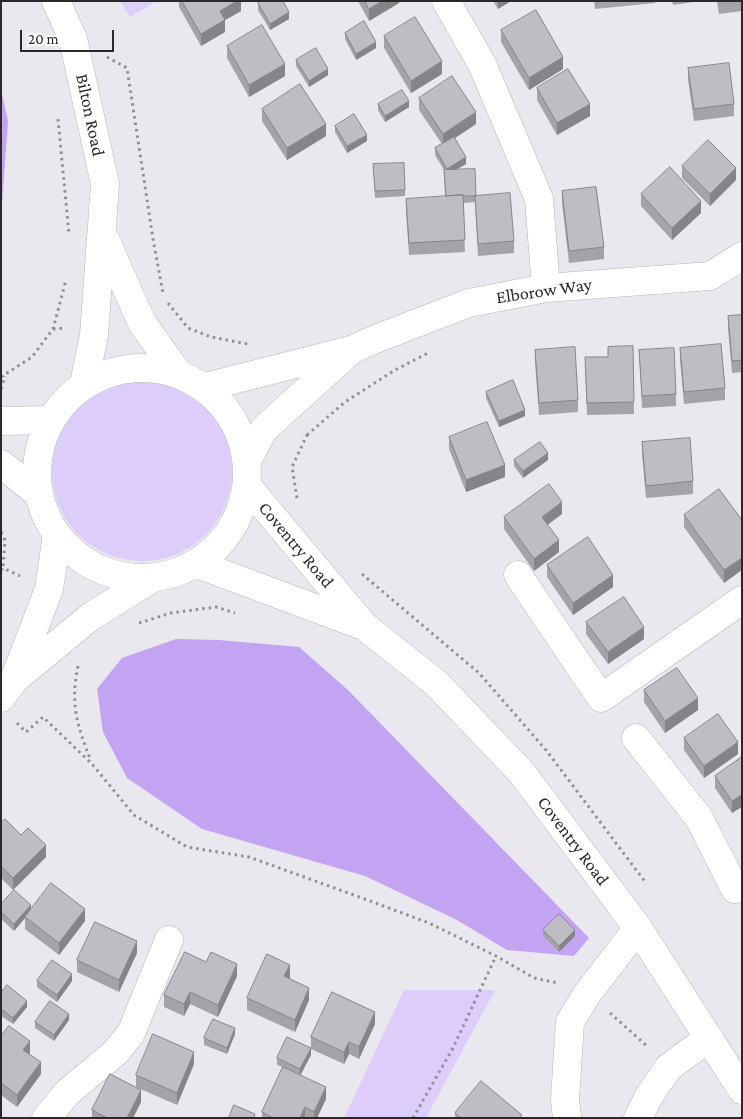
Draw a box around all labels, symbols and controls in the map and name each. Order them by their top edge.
scale bar [22,20,116,52]
text: 20 m [28,31,59,47]
street label: Bilton Road [71,72,109,158]
street label: Elborow Way [495,274,593,308]
street label: Coventry Road [254,498,338,592]
street label: Coventry Road [533,792,613,890]

